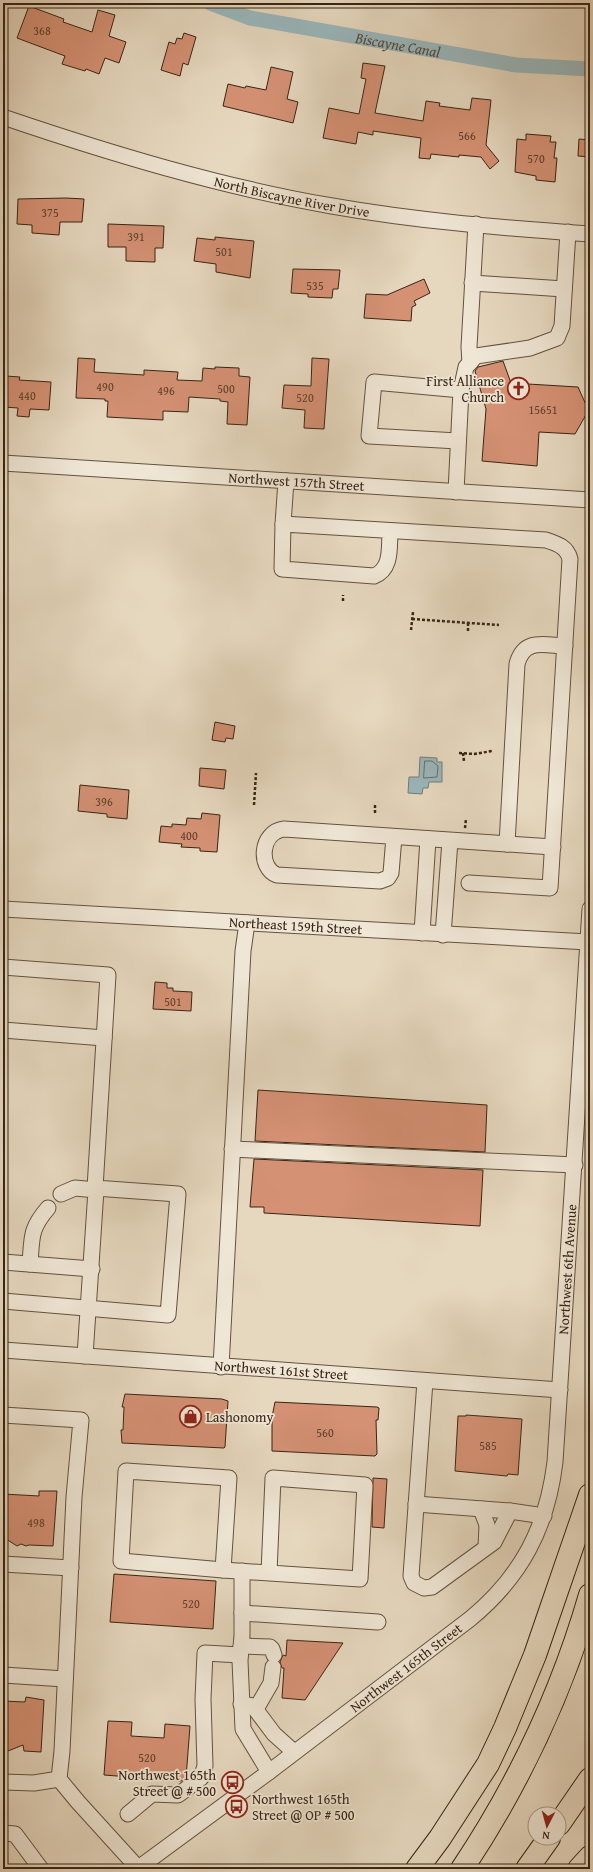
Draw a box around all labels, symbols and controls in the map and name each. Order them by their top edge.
house number: 368 [33,22,51,39]
water label: Biscayne Canal [353,26,442,62]
house number: 566 [458,127,476,144]
house number: 570 [527,150,545,167]
street label: North Biscayne River Drive [212,171,371,222]
house number: 375 [41,204,59,221]
house number: 391 [127,228,145,245]
house number: 501 [215,243,233,260]
house number: 535 [306,277,324,294]
place label: First Alliance Church [426,371,504,407]
church icon: First Alliance Church [506,376,532,402]
house number: 490 [96,378,114,395]
house number: 500 [217,380,235,397]
house number: 496 [157,382,175,399]
house number: 440 [18,387,36,404]
house number: 520 [296,389,314,406]
house number: 15651 [529,401,558,418]
street label: Northwest 157th Street [228,467,365,496]
house number: 396 [95,793,113,810]
house number: 400 [180,827,198,844]
street label: Northeast 159th Street [228,912,363,939]
house number: 501 [164,993,182,1010]
street label: Northwest 6th Avenue [553,1203,581,1335]
street label: Northwest 161st Street [214,1355,349,1385]
shop icon: Lashonomy [178,1404,204,1430]
place label: Lashonomy [206,1407,273,1427]
house number: 560 [316,1424,334,1441]
house number: 585 [479,1437,497,1454]
house number: 498 [27,1514,45,1531]
house number: 520 [182,1595,200,1612]
street label: Northwest 165th Street [346,1618,466,1717]
house number: 520 [138,1749,156,1766]
place label: Northwest 165th Street @ # 500 [118,1765,216,1801]
bus stop icon: Northwest 165th Street @ # 500 [219,1770,245,1796]
place label: Northwest 165th Street @ OP # 500 [252,1789,355,1825]
bus stop icon: Northwest 165th Street @ OP # 500 [223,1794,249,1820]
north arrow [527,1806,567,1846]
text: N [541,1828,550,1844]

